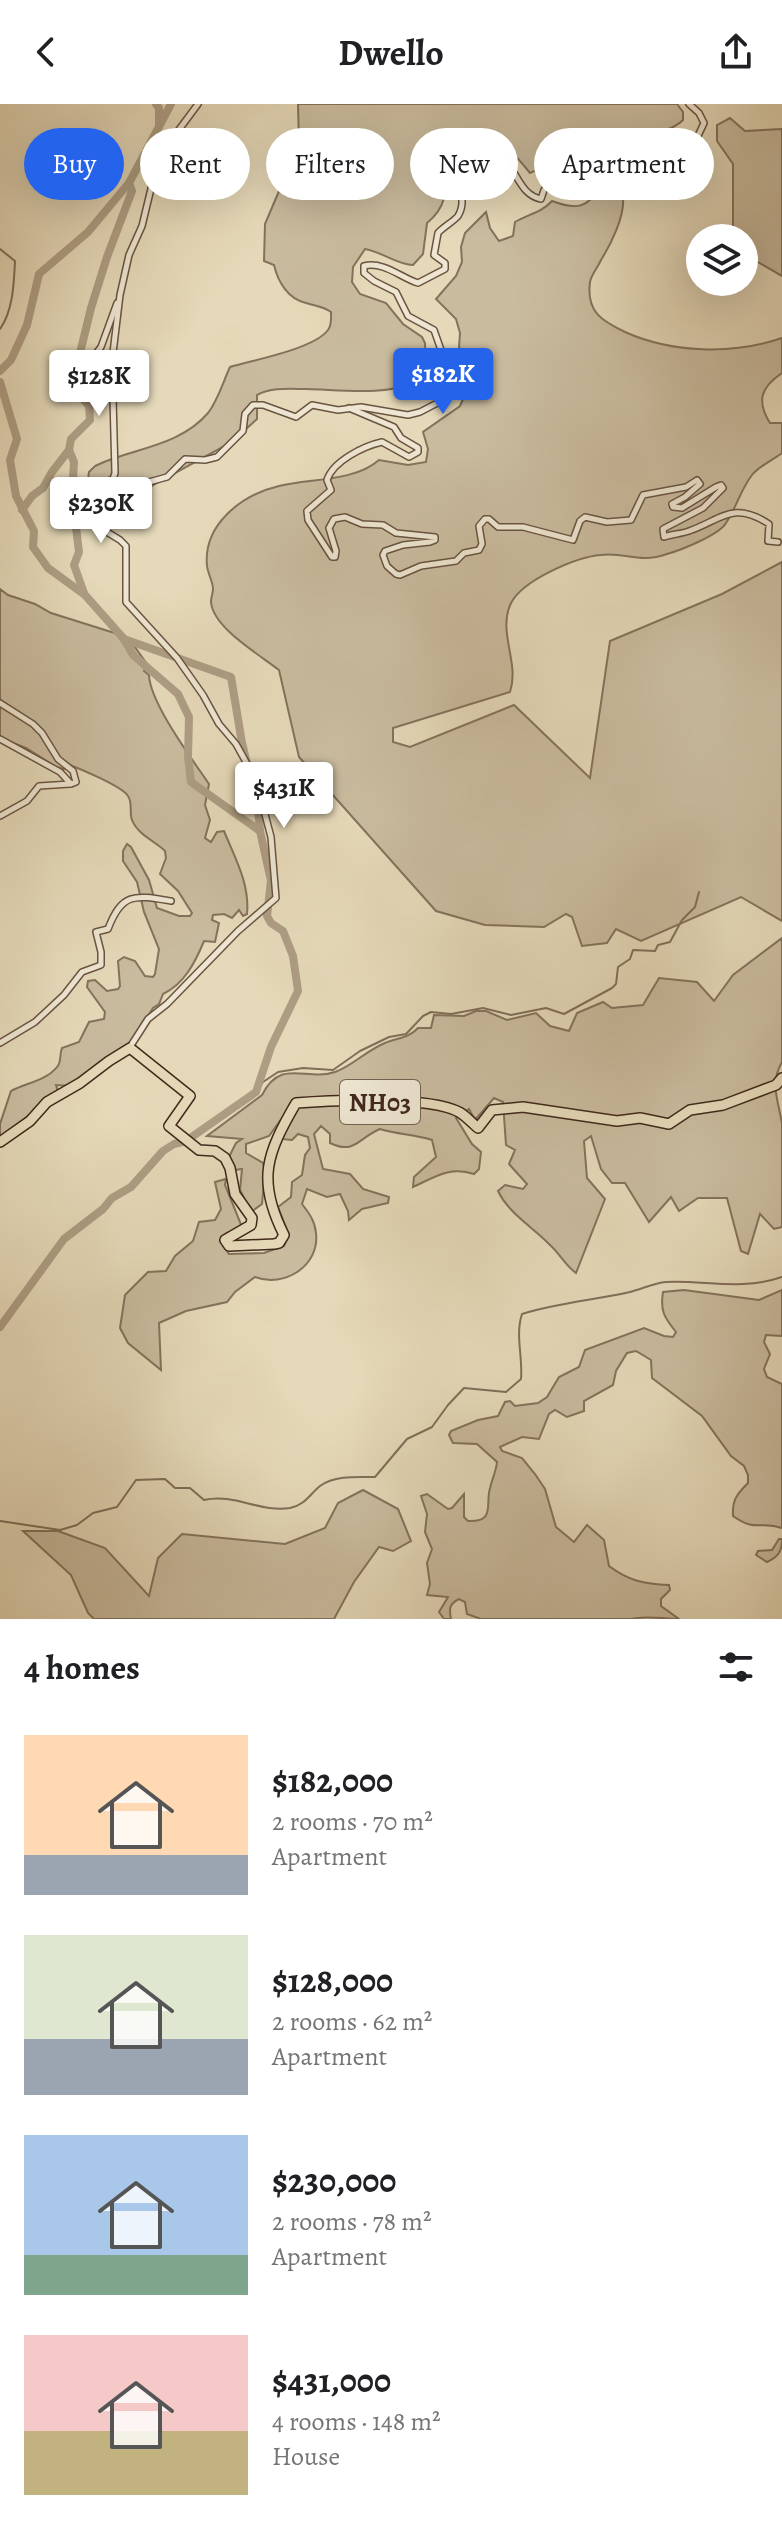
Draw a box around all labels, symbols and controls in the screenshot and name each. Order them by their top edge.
text: Dwello [338,28,444,77]
icon: back [24,30,68,74]
icon: share [714,30,758,74]
chip: Buy [24,128,124,200]
chip: Rent [140,128,250,200]
chip: Filters [266,128,394,200]
chip: New [410,128,518,200]
chip: Apartment [534,128,714,200]
map controls [686,224,758,296]
button: layers [686,224,758,296]
pin: $182K [387,348,499,416]
pin: $128K [43,350,155,418]
text: $182K [411,356,475,391]
text: $128K [67,358,131,393]
pin: $230K [45,477,157,545]
text: $230K [68,485,134,520]
pin: $431K [228,762,340,830]
text: $431K [253,770,315,805]
road number: NH03 [340,1080,420,1124]
text: 4 homes [24,1644,140,1691]
icon: filters [714,1645,758,1689]
text: $182,000 [272,1757,393,1804]
icon: home [88,1767,184,1863]
text: 2 rooms · 70 m² [272,1804,433,1839]
text: Apartment [272,1839,387,1874]
text: $128,000 [272,1957,393,2004]
icon: home [88,1967,184,2063]
text: 2 rooms · 62 m² [272,2004,432,2039]
text: Apartment [272,2039,387,2074]
text: $230,000 [272,2157,396,2204]
icon: home [88,2167,184,2263]
text: 2 rooms · 78 m² [272,2204,431,2239]
text: Apartment [272,2239,387,2274]
text: $431,000 [272,2357,391,2404]
icon: home [88,2367,184,2463]
text: 4 rooms · 148 m² [272,2404,441,2439]
text: House [272,2439,340,2474]

